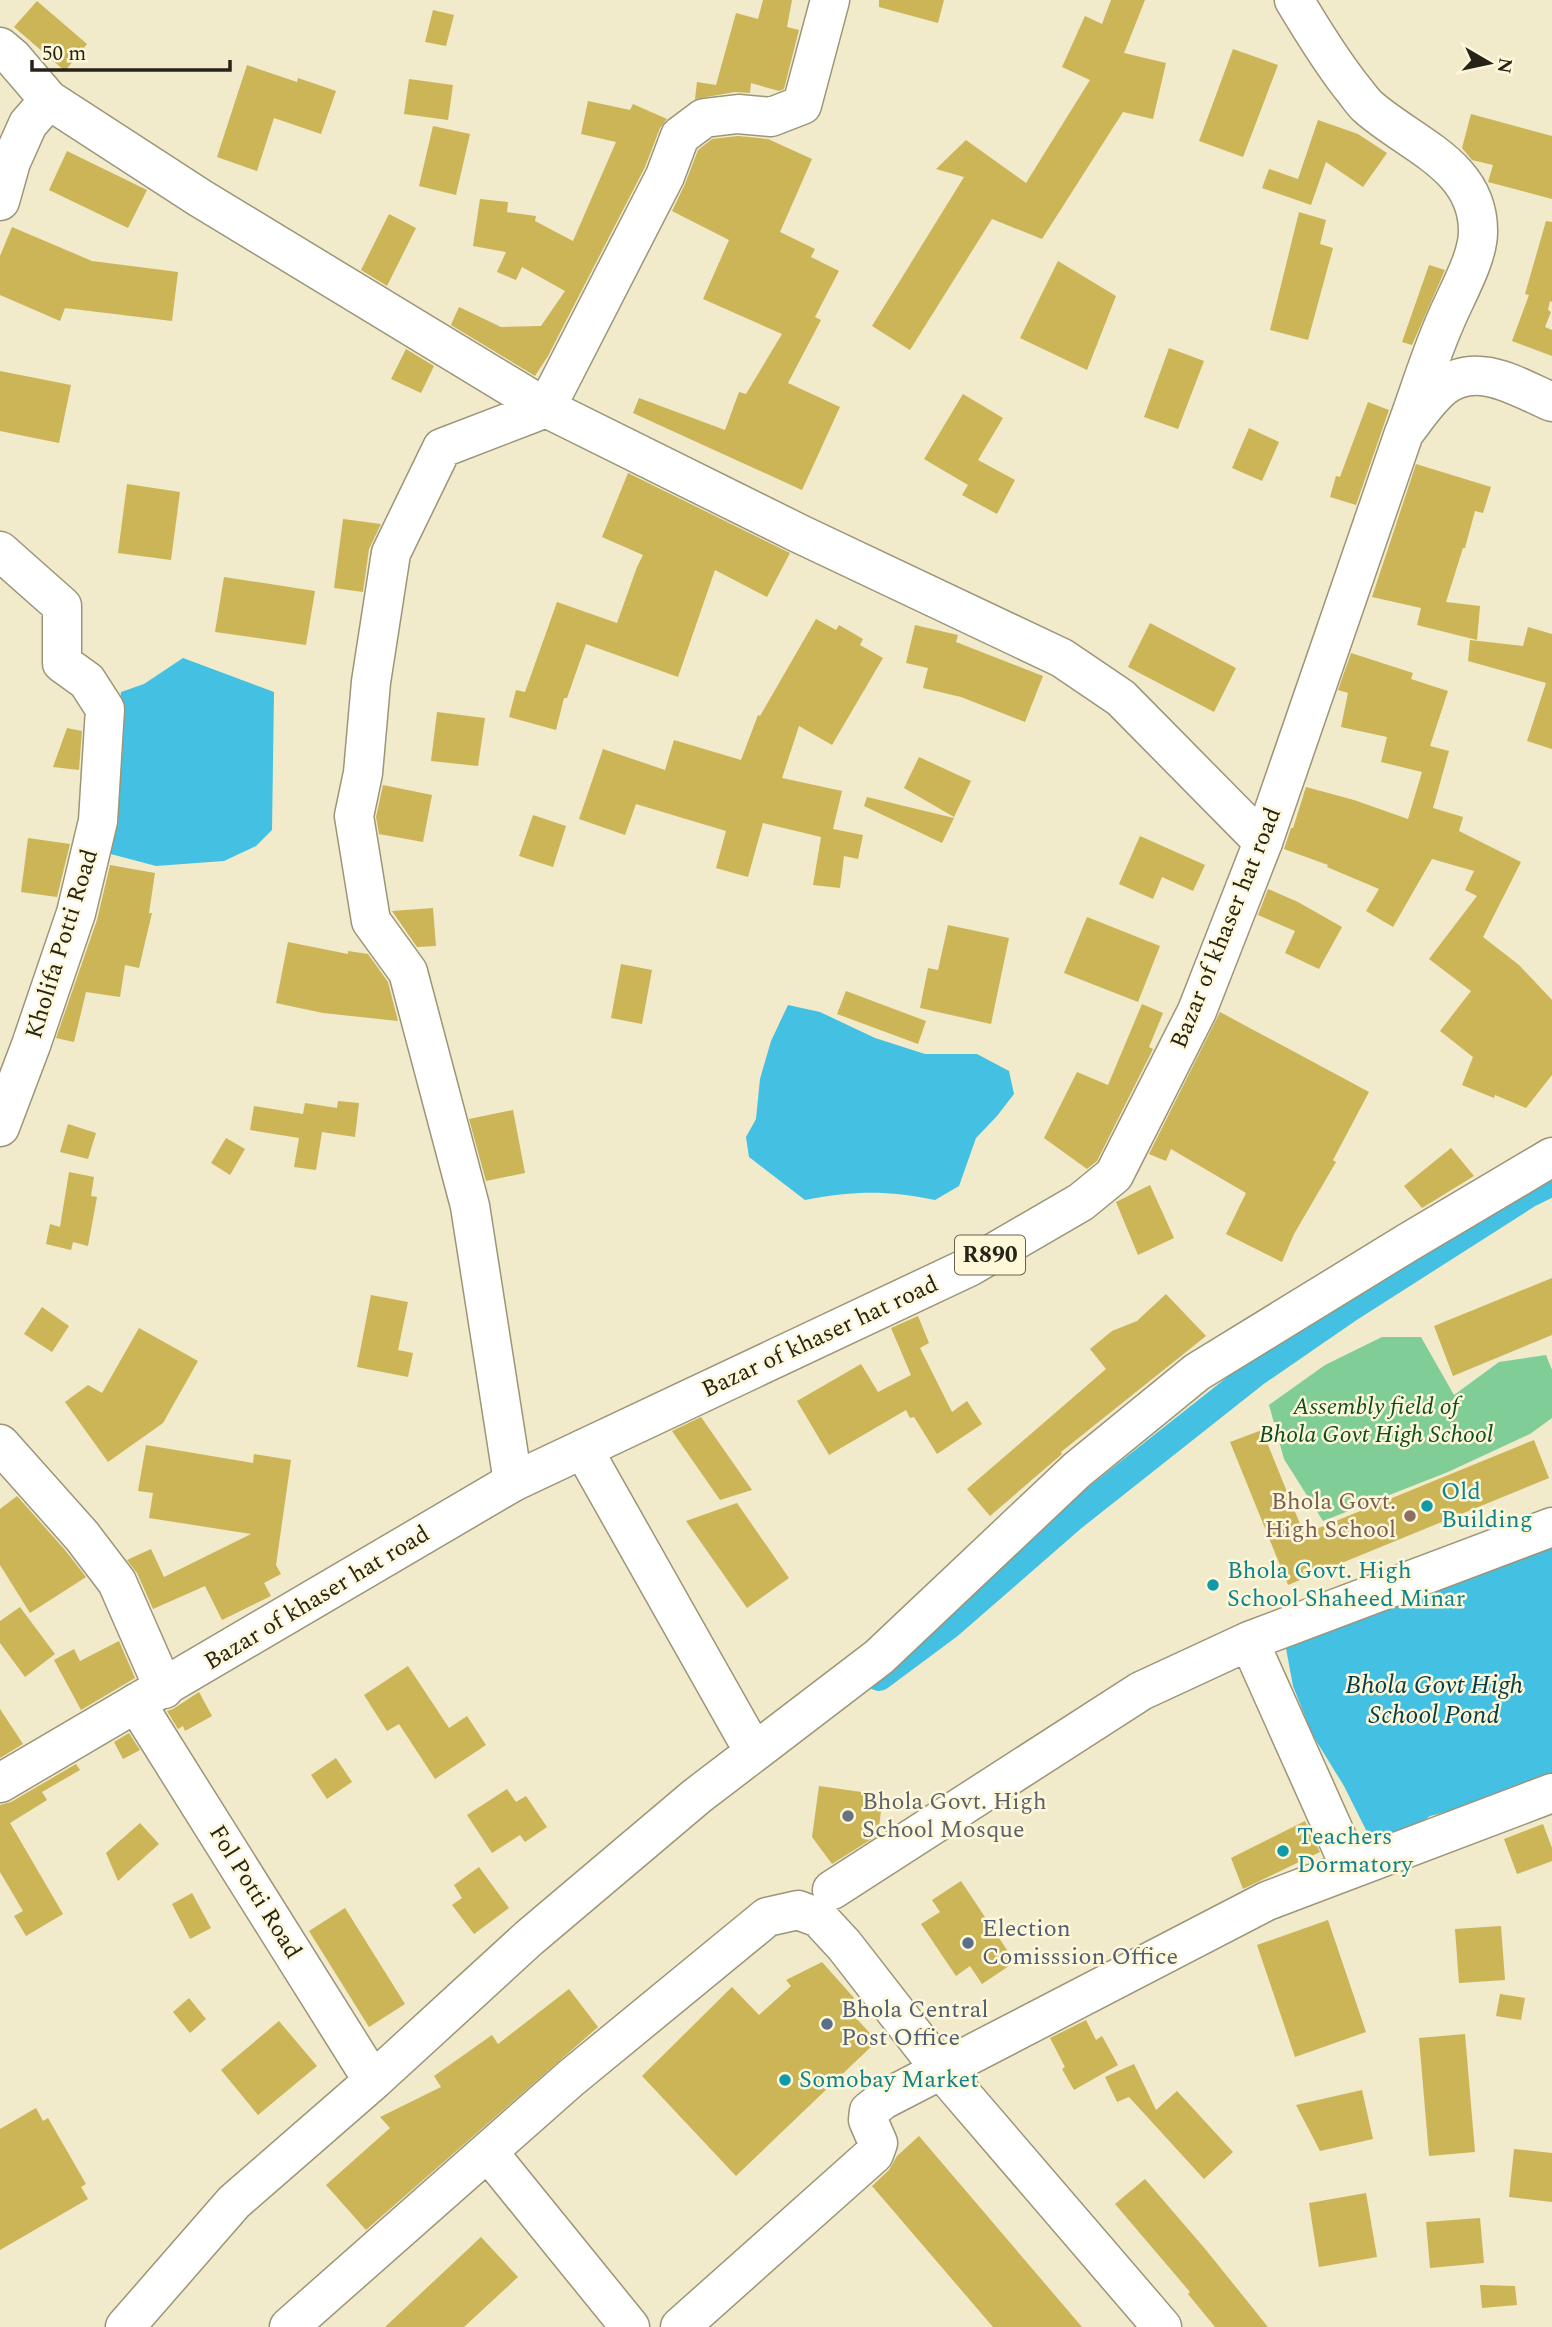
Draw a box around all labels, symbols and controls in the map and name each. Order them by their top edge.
scale bar [32,28,229,72]
north arrow [1454,28,1524,98]
text: 50 m [42,38,86,70]
text: N [1489,55,1520,75]
street label: Bazar of khaser hat road [1161,802,1291,1054]
street label: Kholifa Potti Road [16,845,108,1043]
road number: R890 [955,1236,1025,1274]
street label: Bazar of khaser hat road [696,1266,944,1408]
park label: Assembly field of Bhola Govt High School [1259,1389,1493,1453]
place label: Old Building [1441,1474,1533,1538]
place label: Bhola Govt. High School [1264,1484,1396,1548]
marker: Old Building [1419,1498,1435,1514]
marker: Bhola Govt. High School [1402,1508,1418,1524]
street label: Bazar of khaser hat road [197,1516,437,1680]
place label: Bhola Govt. High School Shaheed Minar [1227,1553,1465,1617]
marker: Bhola Govt. High School Shaheed Minar [1205,1577,1221,1593]
water label: Bhola Govt High School Pond [1345,1665,1523,1735]
place label: Bhola Govt. High School Mosque [862,1784,1047,1848]
marker: Bhola Govt. High School Mosque [840,1808,856,1824]
street label: Fol Potti Road [199,1818,311,1966]
place label: Teachers Dormatory [1297,1819,1414,1883]
marker: Teachers Dormatory [1275,1843,1291,1859]
place label: Election Comisssion Office [982,1911,1178,1975]
marker: Election Comisssion Office [960,1935,976,1951]
place label: Bhola Central Post Office [841,1992,988,2056]
marker: Bhola Central Post Office [819,2016,835,2032]
place label: Somobay Market [799,2062,979,2098]
marker: Somobay Market [777,2072,793,2088]

